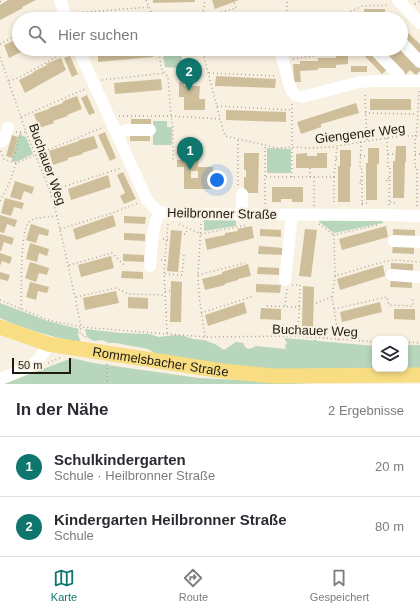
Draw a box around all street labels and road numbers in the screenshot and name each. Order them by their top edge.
street label: Buchauer Weg [26,121,69,207]
street label: Giengener Weg [314,121,406,146]
street label: Heilbronner Straße [167,205,277,222]
street label: Buchauer Weg [272,322,358,339]
street label: Rommelsbacher Straße [92,344,229,380]

